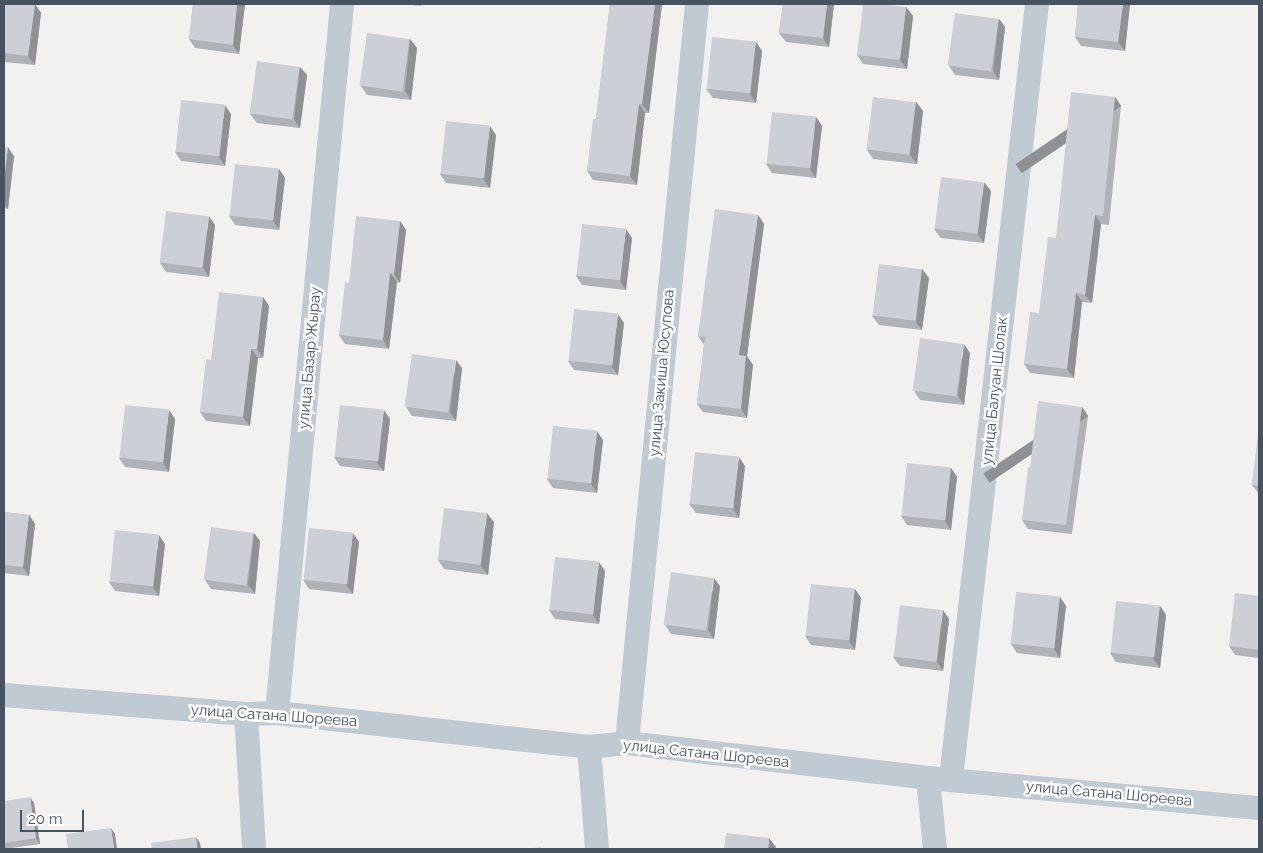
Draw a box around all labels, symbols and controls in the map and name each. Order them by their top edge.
street label: улица Базар Жырау [295,286,325,430]
street label: улица Закиша Юсупова [646,289,678,457]
street label: улица Балуан Шолак [978,316,1012,466]
street label: улица Сатана Шореева [190,701,358,731]
street label: улица Сатана Шореева [622,736,790,772]
street label: улица Сатана Шореева [1025,778,1193,810]
scale bar [22,800,86,832]
text: 20 m [28,810,63,828]

